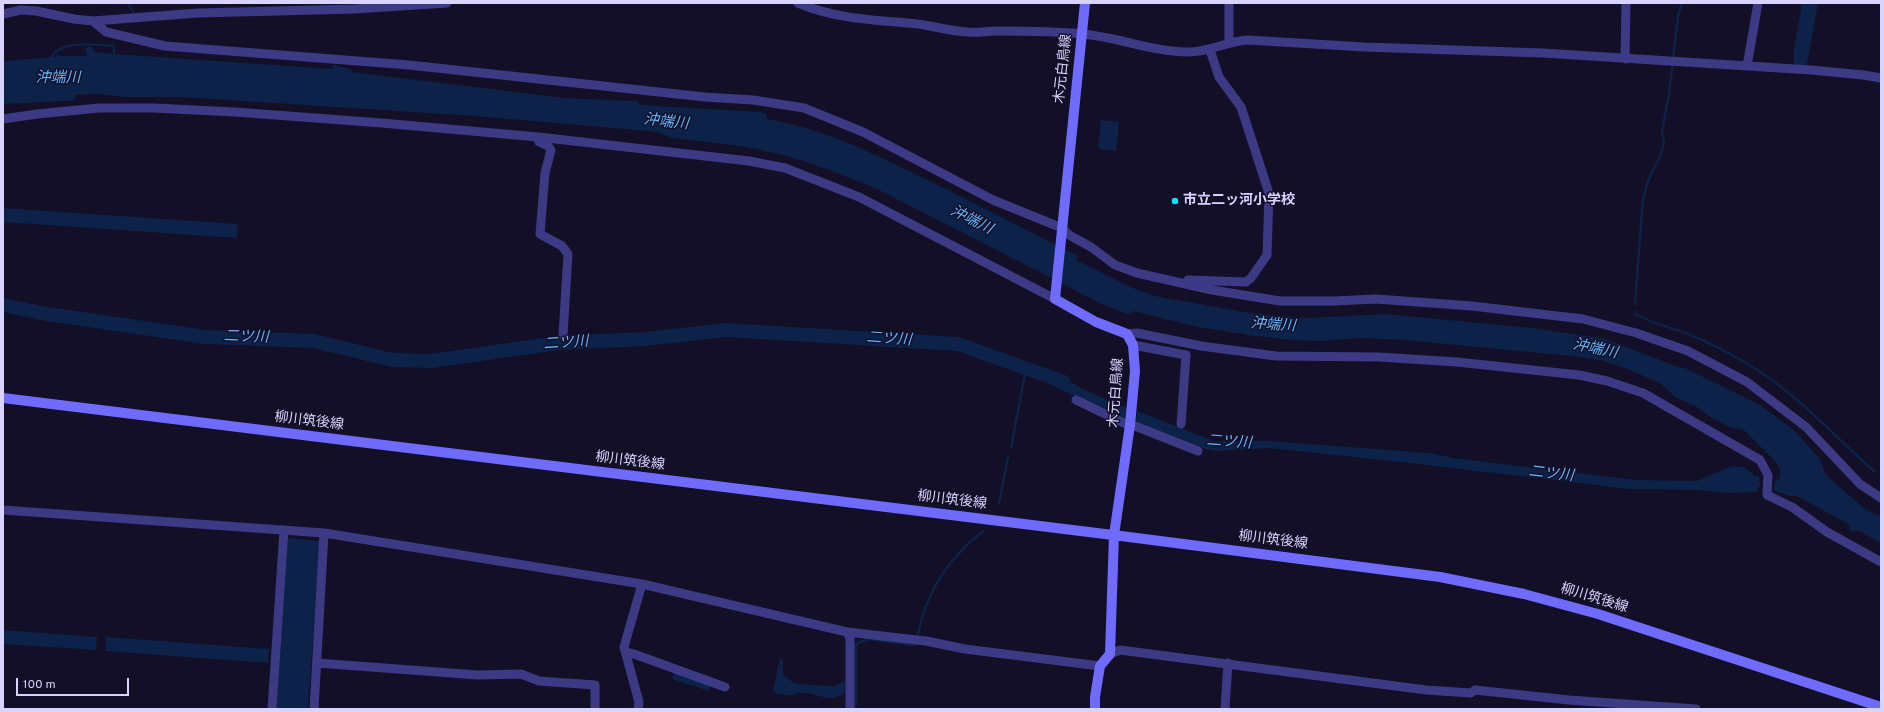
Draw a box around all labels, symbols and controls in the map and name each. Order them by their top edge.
street label: 木元白鳥線 [1052,33,1076,105]
water label: 沖端川 [36,70,80,88]
water label: 沖端川 [643,112,689,134]
place label: 市立二ッ河小学校 [1183,193,1295,209]
marker: 市立二ッ河小学校 [1170,196,1180,206]
water label: 沖端川 [947,203,995,239]
water label: 沖端川 [1250,315,1296,337]
water label: 二ツ川 [223,328,269,348]
water label: 二ツ川 [866,329,912,351]
water label: 二ツ川 [543,333,589,355]
water label: 沖端川 [1571,337,1619,363]
street label: 木元白鳥線 [1106,357,1128,429]
street label: 柳川筑後線 [273,409,345,435]
water label: 二ツ川 [1206,432,1252,454]
street label: 柳川筑後線 [594,449,666,475]
water label: 二ツ川 [1528,464,1574,486]
street label: 柳川筑後線 [916,488,988,514]
street label: 柳川筑後線 [1237,528,1309,554]
street label: 柳川筑後線 [1558,581,1630,617]
scale bar [18,670,131,696]
text: 100 m [23,677,56,693]

